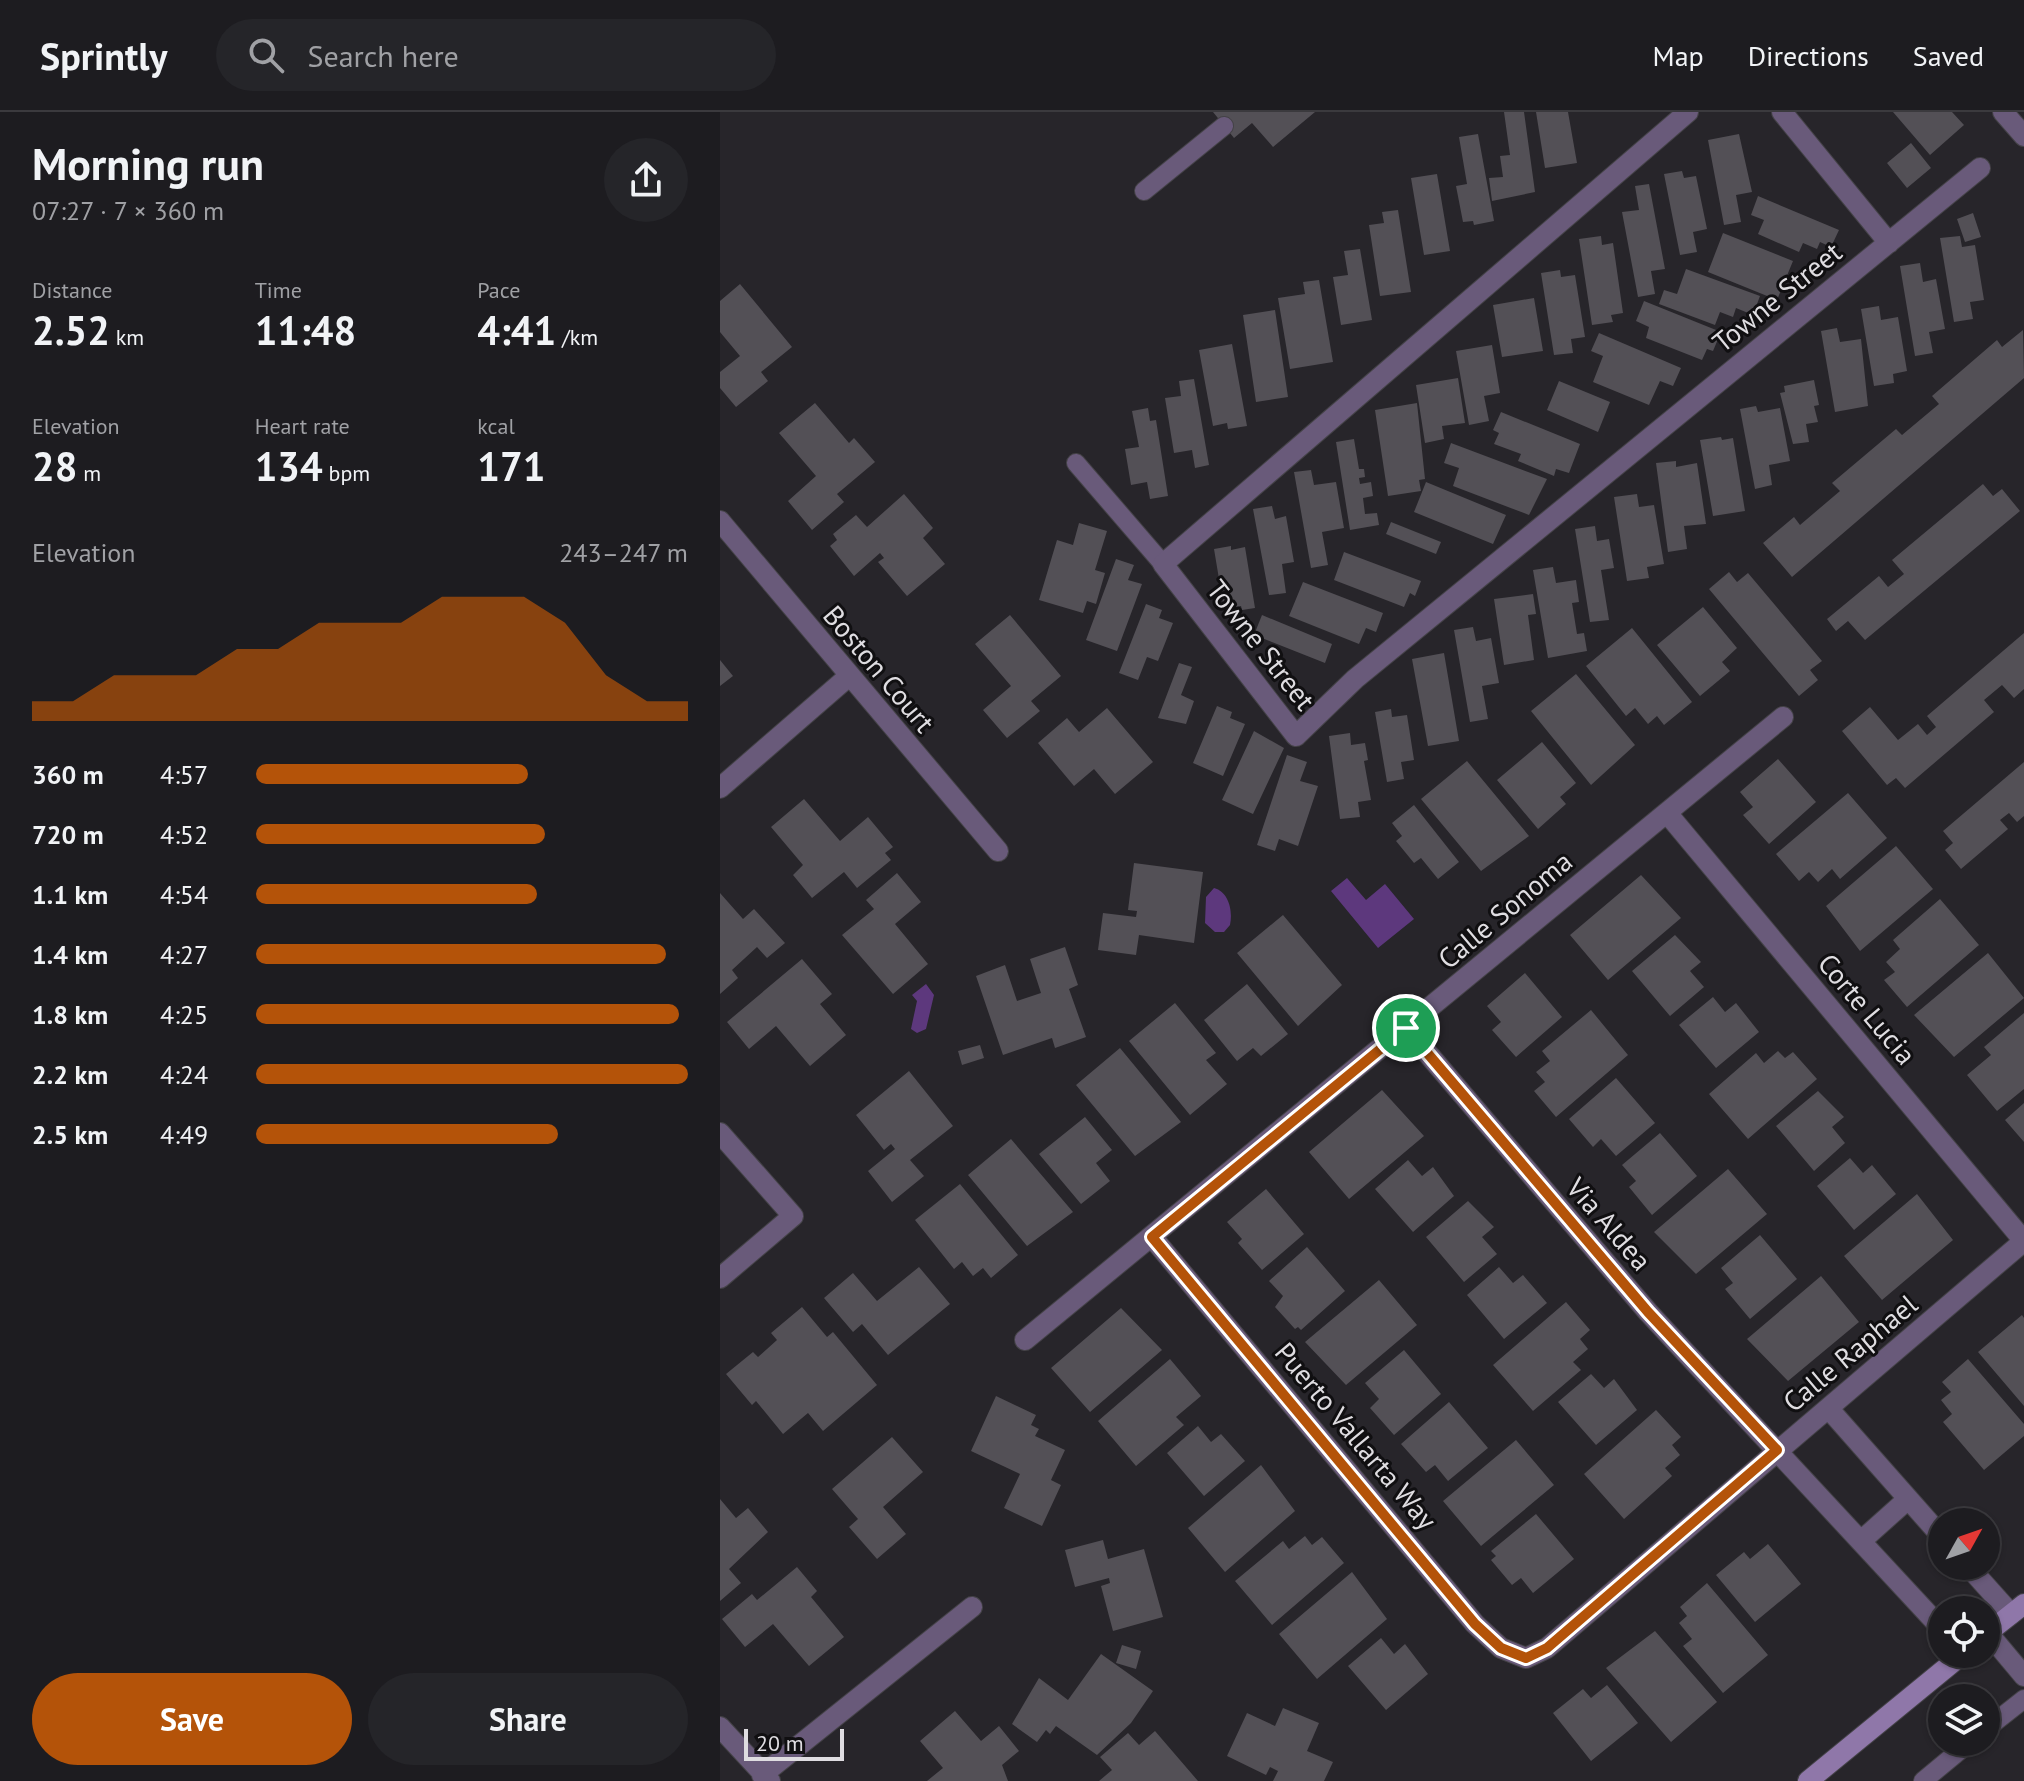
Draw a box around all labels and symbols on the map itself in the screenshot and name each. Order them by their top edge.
street label: Towne Street [1705,233,1849,360]
street label: Towne Street [1199,572,1324,718]
street label: Boston Court [815,597,944,740]
street label: Calle Sonoma [1430,843,1579,977]
street label: Corte Lucia [1810,945,1925,1072]
pin [1372,994,1440,1062]
street label: Via Aldea [1558,1169,1660,1278]
street label: Calle Raphael [1775,1286,1925,1420]
street label: Puerto Vallarta Way [1267,1334,1446,1537]
north arrow [1928,1508,2000,1580]
scale bar [744,1725,844,1761]

